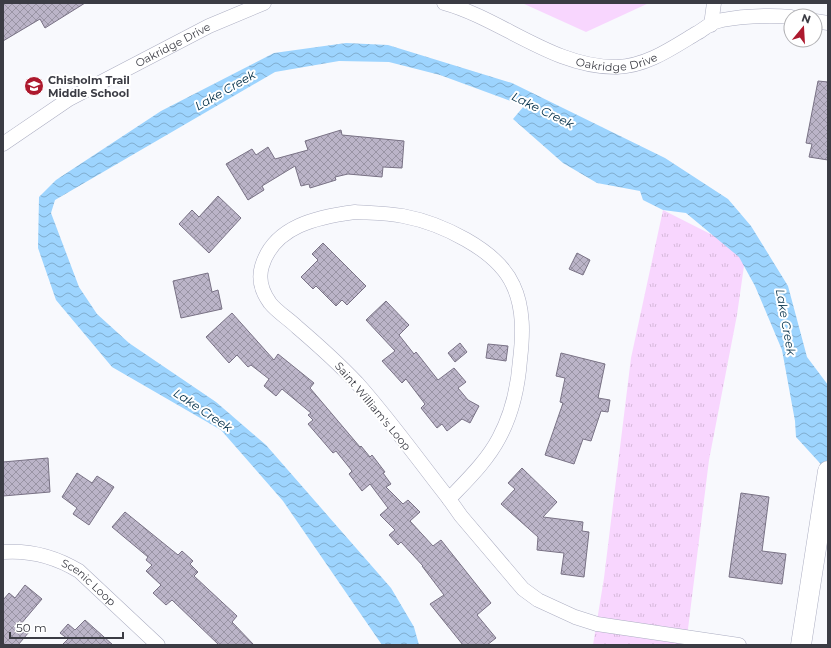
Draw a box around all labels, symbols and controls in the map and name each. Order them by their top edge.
north arrow [783,8,823,48]
text: N [800,10,812,27]
street label: Oakridge Drive [133,19,213,70]
street label: Oakridge Drive [574,50,660,74]
water label: Lake Creek [192,66,259,113]
place label: Chisholm Trail Middle School [48,73,130,100]
school or university icon: Chisholm Trail Middle School [23,75,45,97]
water label: Lake Creek [509,89,577,132]
water label: Lake Creek [773,288,799,357]
street label: Saint William's Loop [332,359,414,453]
water label: Lake Creek [171,385,236,436]
street label: Scenic Loop [59,556,119,609]
scale bar [10,614,123,640]
text: 50 m [16,620,47,635]

